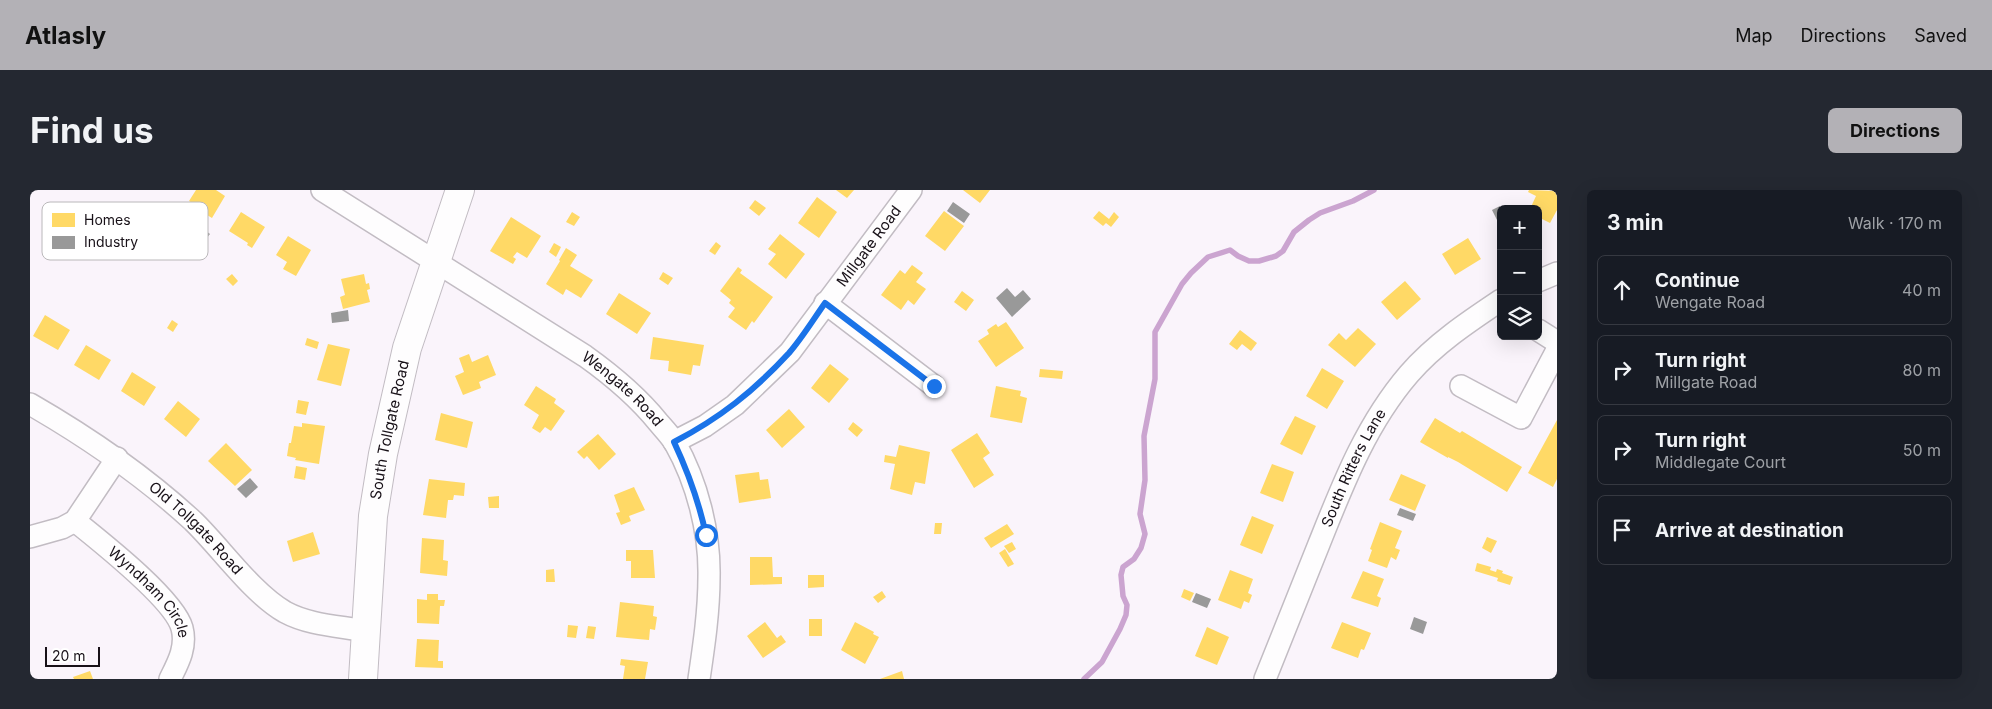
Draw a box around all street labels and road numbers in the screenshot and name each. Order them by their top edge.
street label: Millgate Road [832,202,905,290]
street label: Wengate Road [578,347,668,430]
street label: South Tollgate Road [366,358,413,501]
street label: South Ritters Lane [1317,405,1390,530]
street label: Old Tollgate Road [145,477,247,578]
street label: Wyndham Circle [104,542,194,639]

